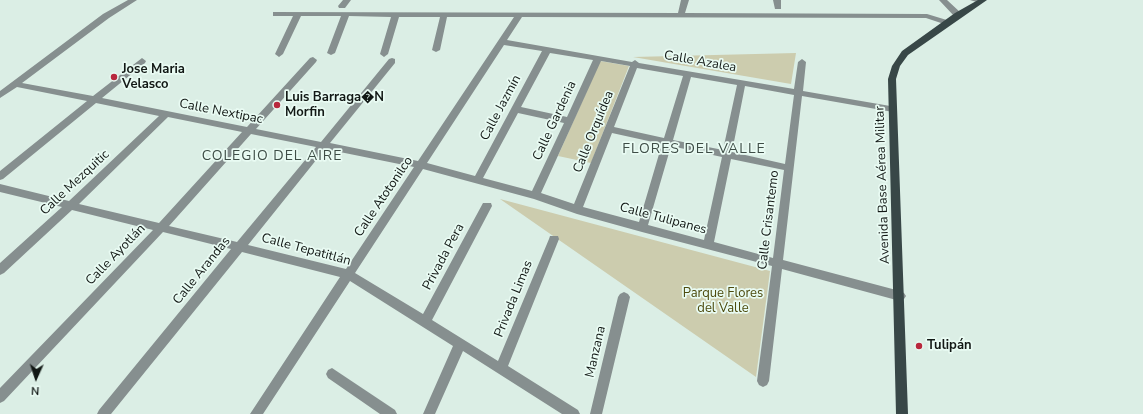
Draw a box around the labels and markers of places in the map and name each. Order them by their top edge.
place label: Jose Maria Velasco [122,62,185,93]
marker: Jose Maria Velasco [109,72,119,82]
place label: Luis Barraga�N Morfin [285,90,384,121]
marker: Luis Barraga�N Morfin [272,100,282,110]
place label: Tulipán [927,338,972,354]
marker: Tulipán [914,341,924,351]

